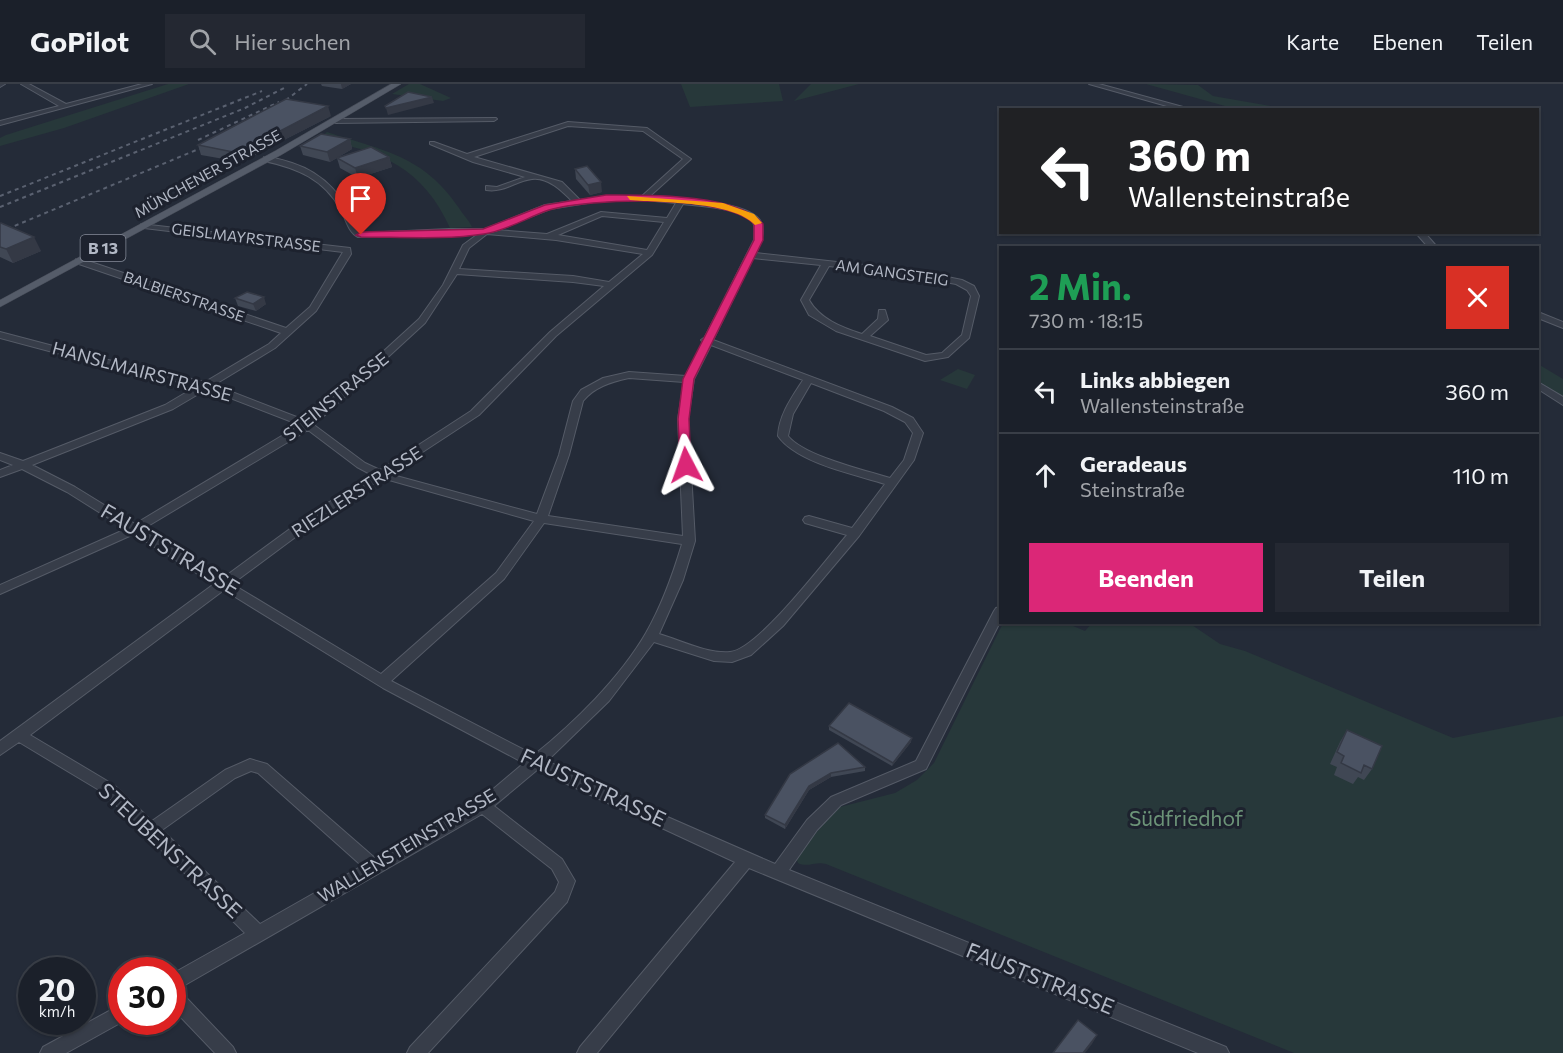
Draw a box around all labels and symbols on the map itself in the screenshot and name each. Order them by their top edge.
street label: MÜNCHENER STRASSE [131,125,284,221]
pin [335,173,386,235]
street label: GEISLMAYRSTRASSE [171,219,322,255]
road number: B 13 [80,235,126,261]
street label: AM GANGSTEIG [835,255,950,289]
street label: BALBIERSTRASSE [122,267,247,325]
street label: HANSLMAIRSTRASSE [50,336,235,406]
street label: STEINSTRASSE [278,347,393,445]
position arrow [654,433,718,497]
street label: RIEZLERSTRASSE [287,441,426,542]
street label: FAUSTSTRASSE [97,498,245,600]
street label: FAUSTSTRASSE [517,742,670,831]
street label: STEUBENSTRASSE [94,777,248,923]
street label: WALLENSTEINSTRASSE [314,783,499,907]
park label: Südfriedhof [1129,805,1244,830]
street label: FAUSTSTRASSE [963,937,1118,1019]
speed limit sign: 30 [108,957,186,1035]

